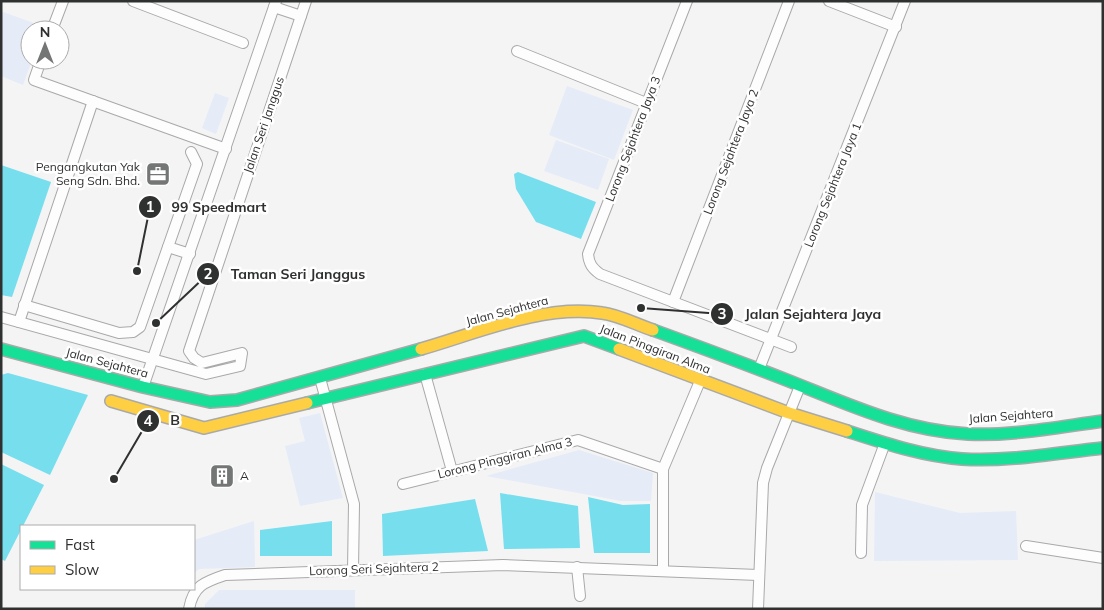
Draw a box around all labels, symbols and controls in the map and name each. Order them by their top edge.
north arrow [20,20,70,70]
text: N [40,23,50,41]
street label: Jalan Seri Janggus [240,74,287,175]
street label: Lorong Sejahtera Jaya 3 [602,74,663,204]
street label: Lorong Sejahtera Jaya 2 [700,87,761,217]
street label: Lorong Sejahtera Jaya 1 [801,120,864,249]
place label: Pengangkutan Yak Seng Sdn. Bhd. [36,159,141,188]
office icon: Pengangkutan Yak Seng Sdn. Bhd. [145,161,171,187]
callout: 99 Speedmart [137,192,277,221]
text: 1 [145,197,155,216]
text: 99 Speedmart [172,198,267,216]
callout: Taman Seri Janggus [196,259,375,288]
text: 2 [203,264,213,283]
text: Taman Seri Janggus [231,265,365,283]
street label: Jalan Sejahtera [464,292,550,329]
callout: Jalan Sejahtera Jaya [709,299,891,328]
text: 3 [717,304,727,323]
text: Jalan Sejahtera Jaya [745,305,881,323]
street label: Jalan Pinggiran Alma [598,320,713,377]
street label: Jalan Sejahtera [64,344,150,381]
street label: Jalan Sejahtera [968,405,1054,426]
callout: B [135,406,190,435]
text: 4 [143,411,153,430]
text: B [170,411,180,429]
street label: Lorong Pinggiran Alma 3 [436,434,574,482]
building icon: A [209,463,235,489]
place label: A [240,468,249,483]
legend [20,525,195,590]
text: Fast [65,535,95,554]
street label: Lorong Seri Sejahtera 2 [309,559,439,578]
text: Slow [65,560,99,579]

